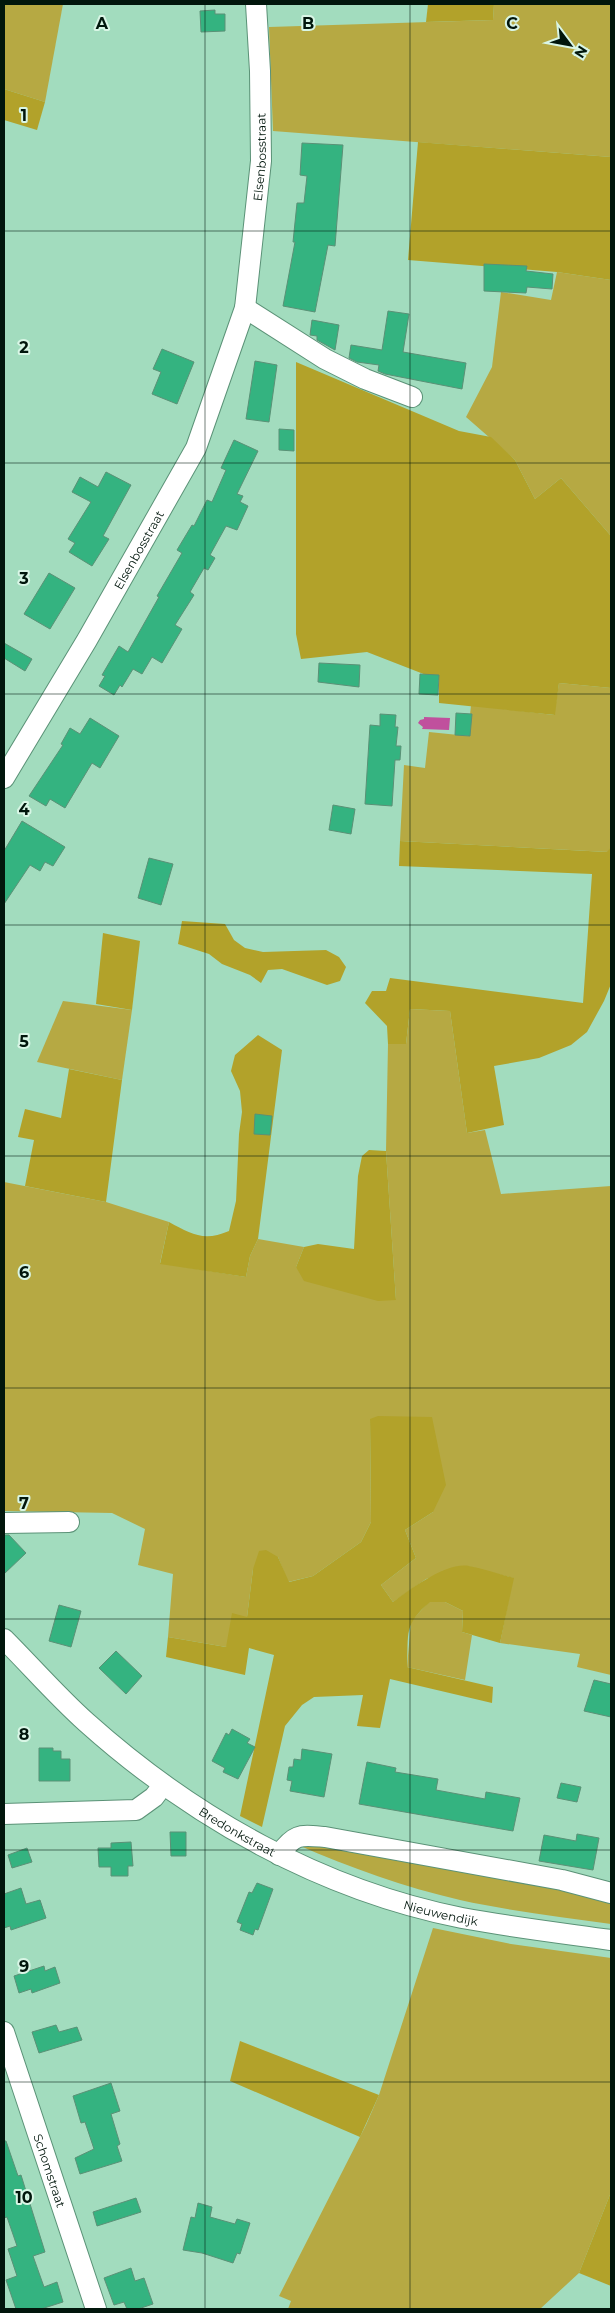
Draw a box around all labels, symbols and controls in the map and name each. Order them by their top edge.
text: A [95,14,109,33]
text: B [302,14,314,33]
text: C [506,14,518,33]
north arrow [545,20,595,70]
text: N [570,42,592,61]
text: 1 [21,106,27,125]
street label: Elsenbosstraat [249,113,269,202]
text: 2 [19,338,29,357]
street label: Elsenbosstraat [110,507,167,592]
text: 3 [18,569,29,588]
text: 4 [18,800,30,819]
text: 5 [19,1032,29,1051]
text: 6 [19,1263,29,1282]
text: 7 [19,1494,29,1513]
text: 8 [19,1725,29,1744]
street label: Bredonkstraat [197,1803,278,1859]
street label: Nieuwendijk [402,1897,480,1928]
text: 9 [19,1957,29,1976]
street label: Schomstraat [31,2132,69,2209]
text: 10 [15,2188,33,2207]

